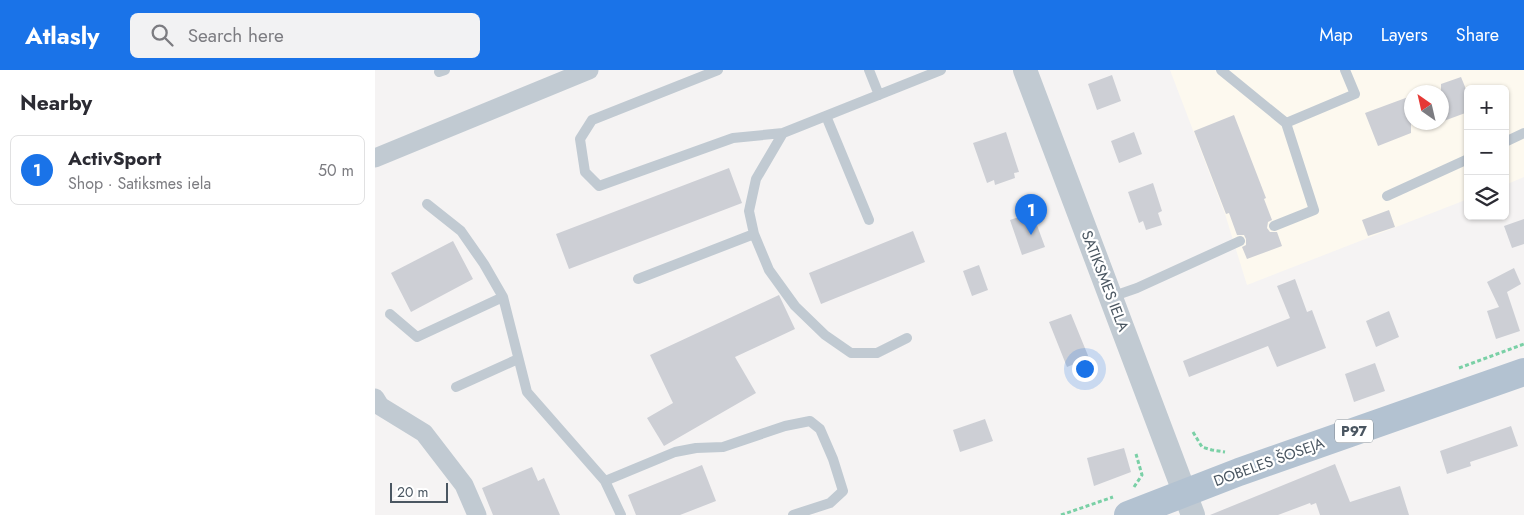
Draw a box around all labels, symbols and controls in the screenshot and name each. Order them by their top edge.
search box [130,13,480,58]
text: Atlasly [25,18,100,53]
icon: search [148,21,176,49]
text: Search here [188,22,284,49]
text: Map [1319,22,1353,48]
text: Layers [1381,22,1428,48]
text: Share [1456,22,1499,48]
north arrow [1404,85,1449,130]
map controls [1464,85,1509,220]
button: + [1464,85,1509,130]
text: Nearby [20,88,92,118]
button: − [1464,130,1509,175]
text: ActivSport [68,145,161,172]
text: 1 [33,159,41,182]
text: 50 m [318,159,354,182]
text: Shop · Satiksmes iela [68,172,211,195]
button: layers [1464,175,1509,220]
pin: 1 [1015,194,1047,235]
street label: SATIKSMES IELA [1076,227,1134,335]
your location [1072,356,1098,382]
road number: P97 [1335,420,1373,442]
street label: DOBELES ŠOSEJA [1211,432,1328,492]
scale bar [390,480,447,503]
text: 20 m [397,482,429,502]

